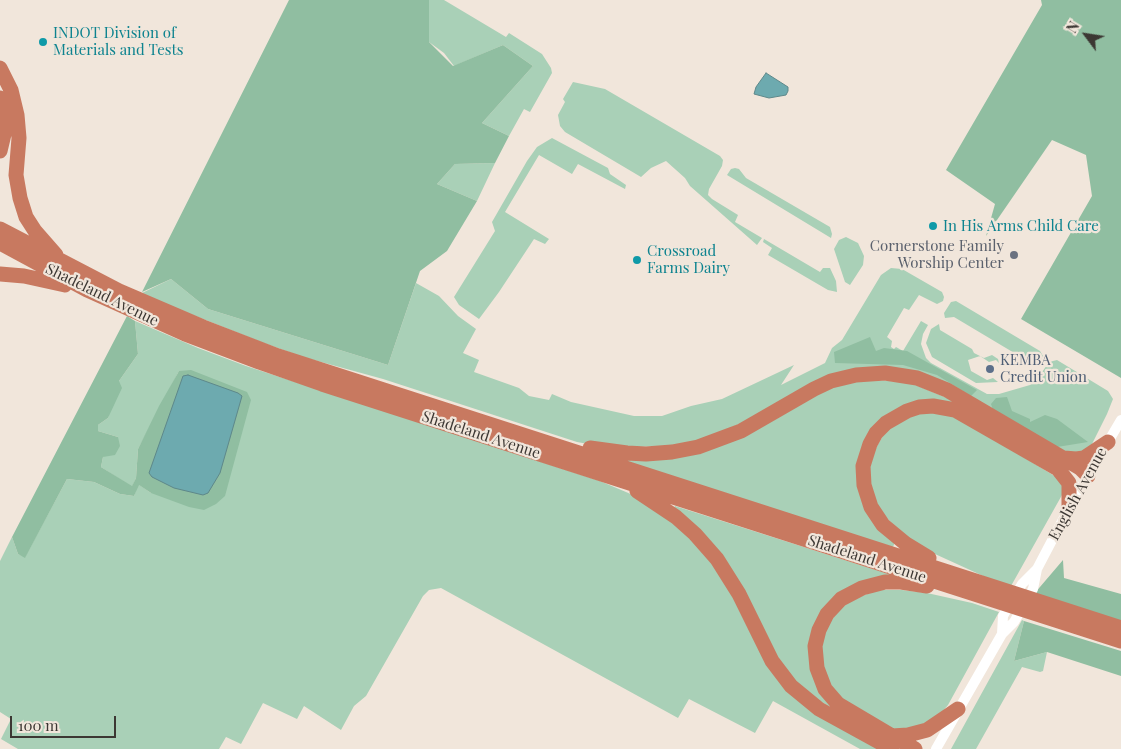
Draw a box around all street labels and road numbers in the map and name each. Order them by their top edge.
street label: Shadeland Avenue [43,260,161,330]
street label: Shadeland Avenue [420,407,542,463]
street label: English Avenue [1045,444,1111,544]
street label: Shadeland Avenue [806,531,928,587]

